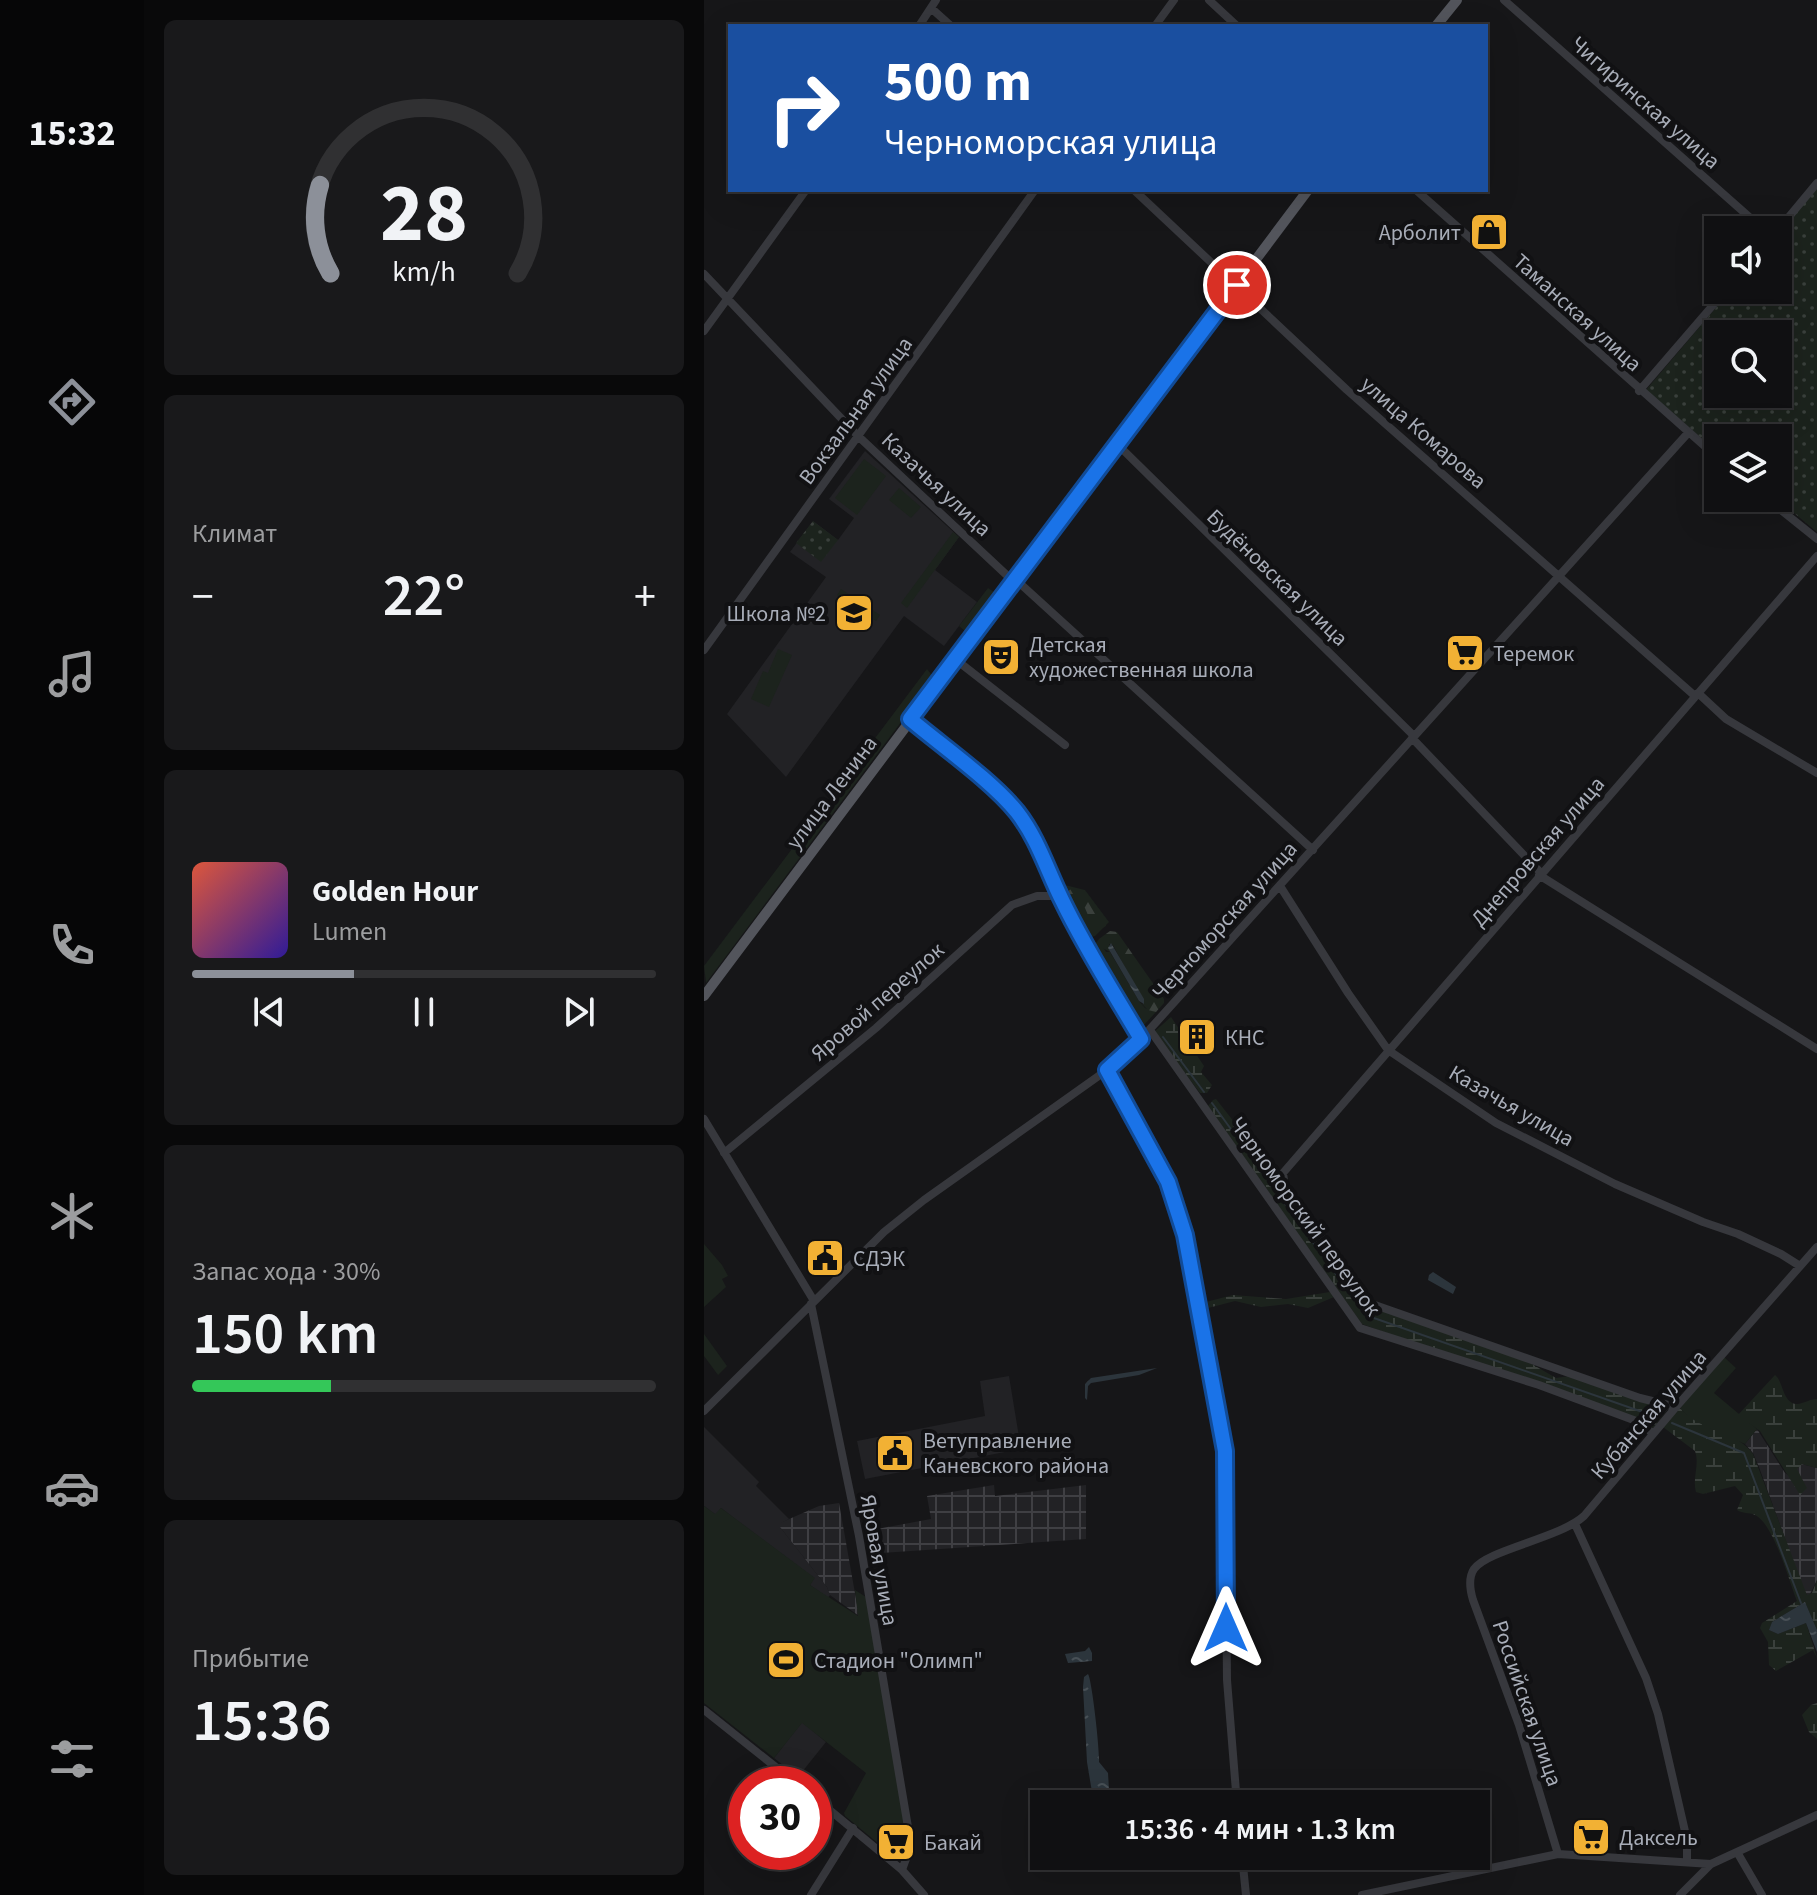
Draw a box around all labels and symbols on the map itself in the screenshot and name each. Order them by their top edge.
street label: Чигиринская улица [1563,29,1727,177]
shop icon: Арболит [1468,211,1510,253]
place label: Арболит [1379,217,1461,249]
street label: Таманская улица [1506,246,1649,379]
pin [1203,251,1271,319]
street label: Вокзальная улица [791,330,921,491]
street label: улица Комарова [1353,369,1493,497]
street label: Казачья улица [874,425,998,544]
street label: Будёновская улица [1199,502,1355,654]
school or university icon: Школа №2 [833,592,875,634]
place label: Школа №2 [727,598,826,630]
place label: Детская художественная школа [1029,629,1253,686]
supermarket icon: Теремок [1444,632,1486,674]
theatre icon: Детская художественная школа [980,636,1022,678]
place label: Теремок [1493,638,1574,670]
street label: улица Ленина [778,729,885,856]
street label: Днепровская улица [1463,769,1612,934]
street label: Черноморская улица [1145,834,1305,1007]
street label: Яровой переулок [804,935,952,1069]
building icon: КНС [1176,1016,1218,1058]
place label: КНС [1225,1022,1265,1054]
street label: Казачья улица [1443,1057,1580,1155]
street label: Черноморский переулок [1222,1110,1389,1323]
public building icon: СДЭК [804,1237,846,1279]
place label: СДЭК [853,1243,905,1275]
street label: Кубанская улица [1583,1343,1714,1487]
place label: Ветуправление Каневского района [923,1425,1109,1482]
public building icon: Ветуправление Каневского района [874,1432,916,1474]
street label: Яровая улица [852,1492,906,1628]
position arrow [1184,1586,1268,1670]
street label: Российская улица [1484,1616,1570,1791]
sports icon: Стадион "Олимп" [765,1639,807,1681]
place label: Стадион "Олимп" [814,1645,983,1677]
speed limit sign: 30 [728,1766,832,1870]
supermarket icon: Даксель [1570,1816,1612,1858]
supermarket icon: Бакай [875,1821,917,1863]
place label: Даксель [1619,1822,1698,1854]
place label: Бакай [924,1827,982,1859]

